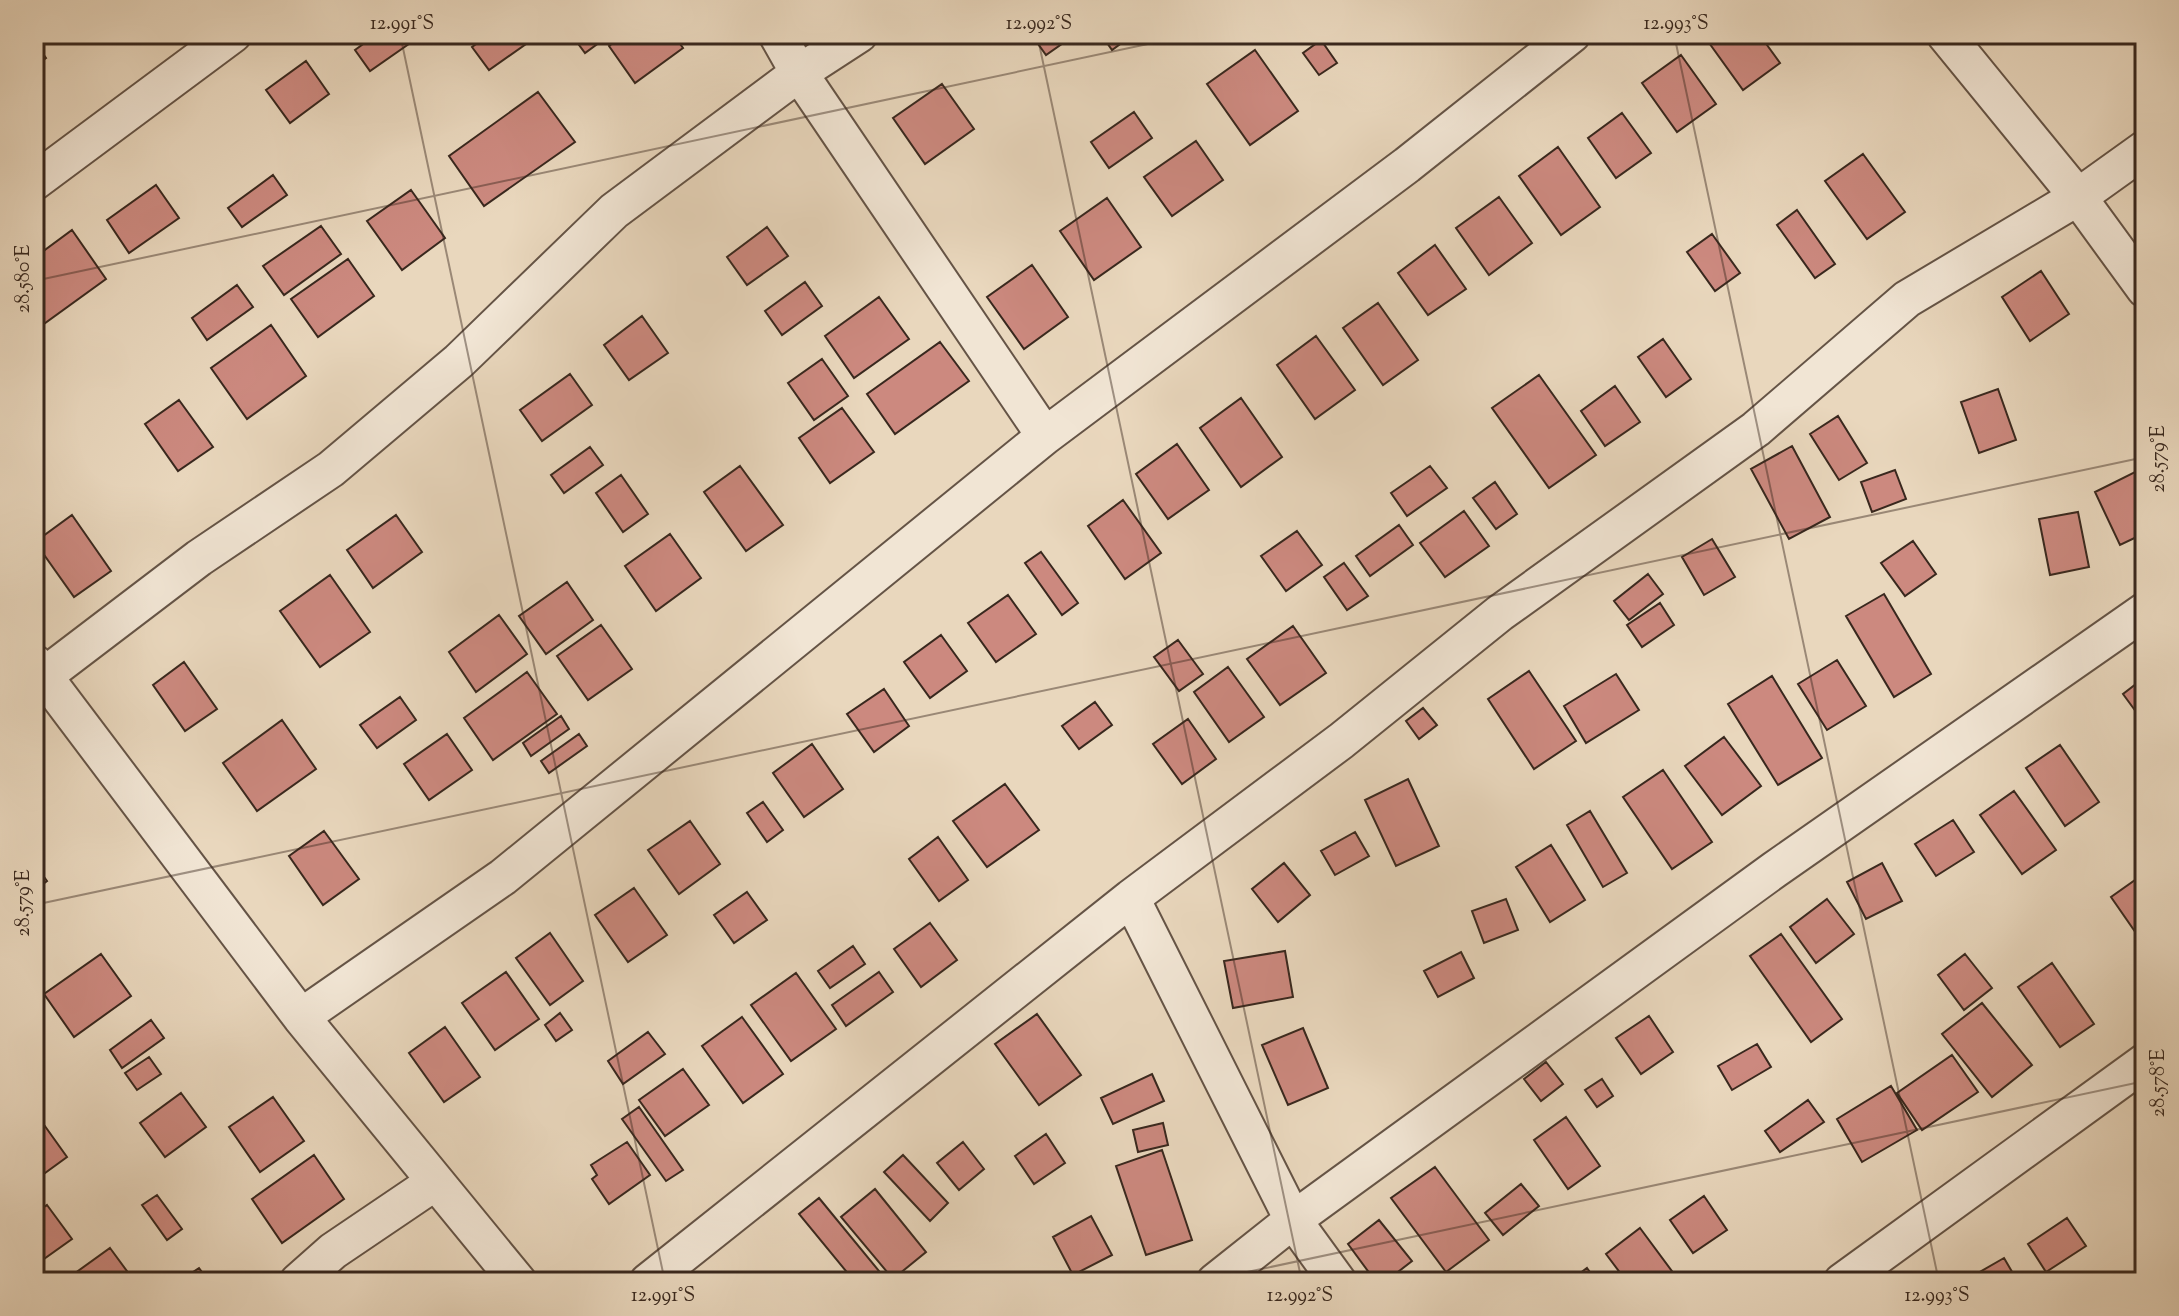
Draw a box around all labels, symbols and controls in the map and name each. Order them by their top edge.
text: 12.991°S [370,10,434,39]
text: 12.992°S [1006,10,1072,39]
text: 12.993°S [1643,10,1709,39]
text: 28.580°E [10,245,39,313]
text: 28.579°E [2145,425,2174,493]
text: 28.579°E [10,869,39,937]
text: 28.578°E [2145,1049,2174,1117]
text: 12.991°S [631,1282,695,1311]
text: 12.992°S [1267,1282,1333,1311]
text: 12.993°S [1904,1282,1970,1311]

